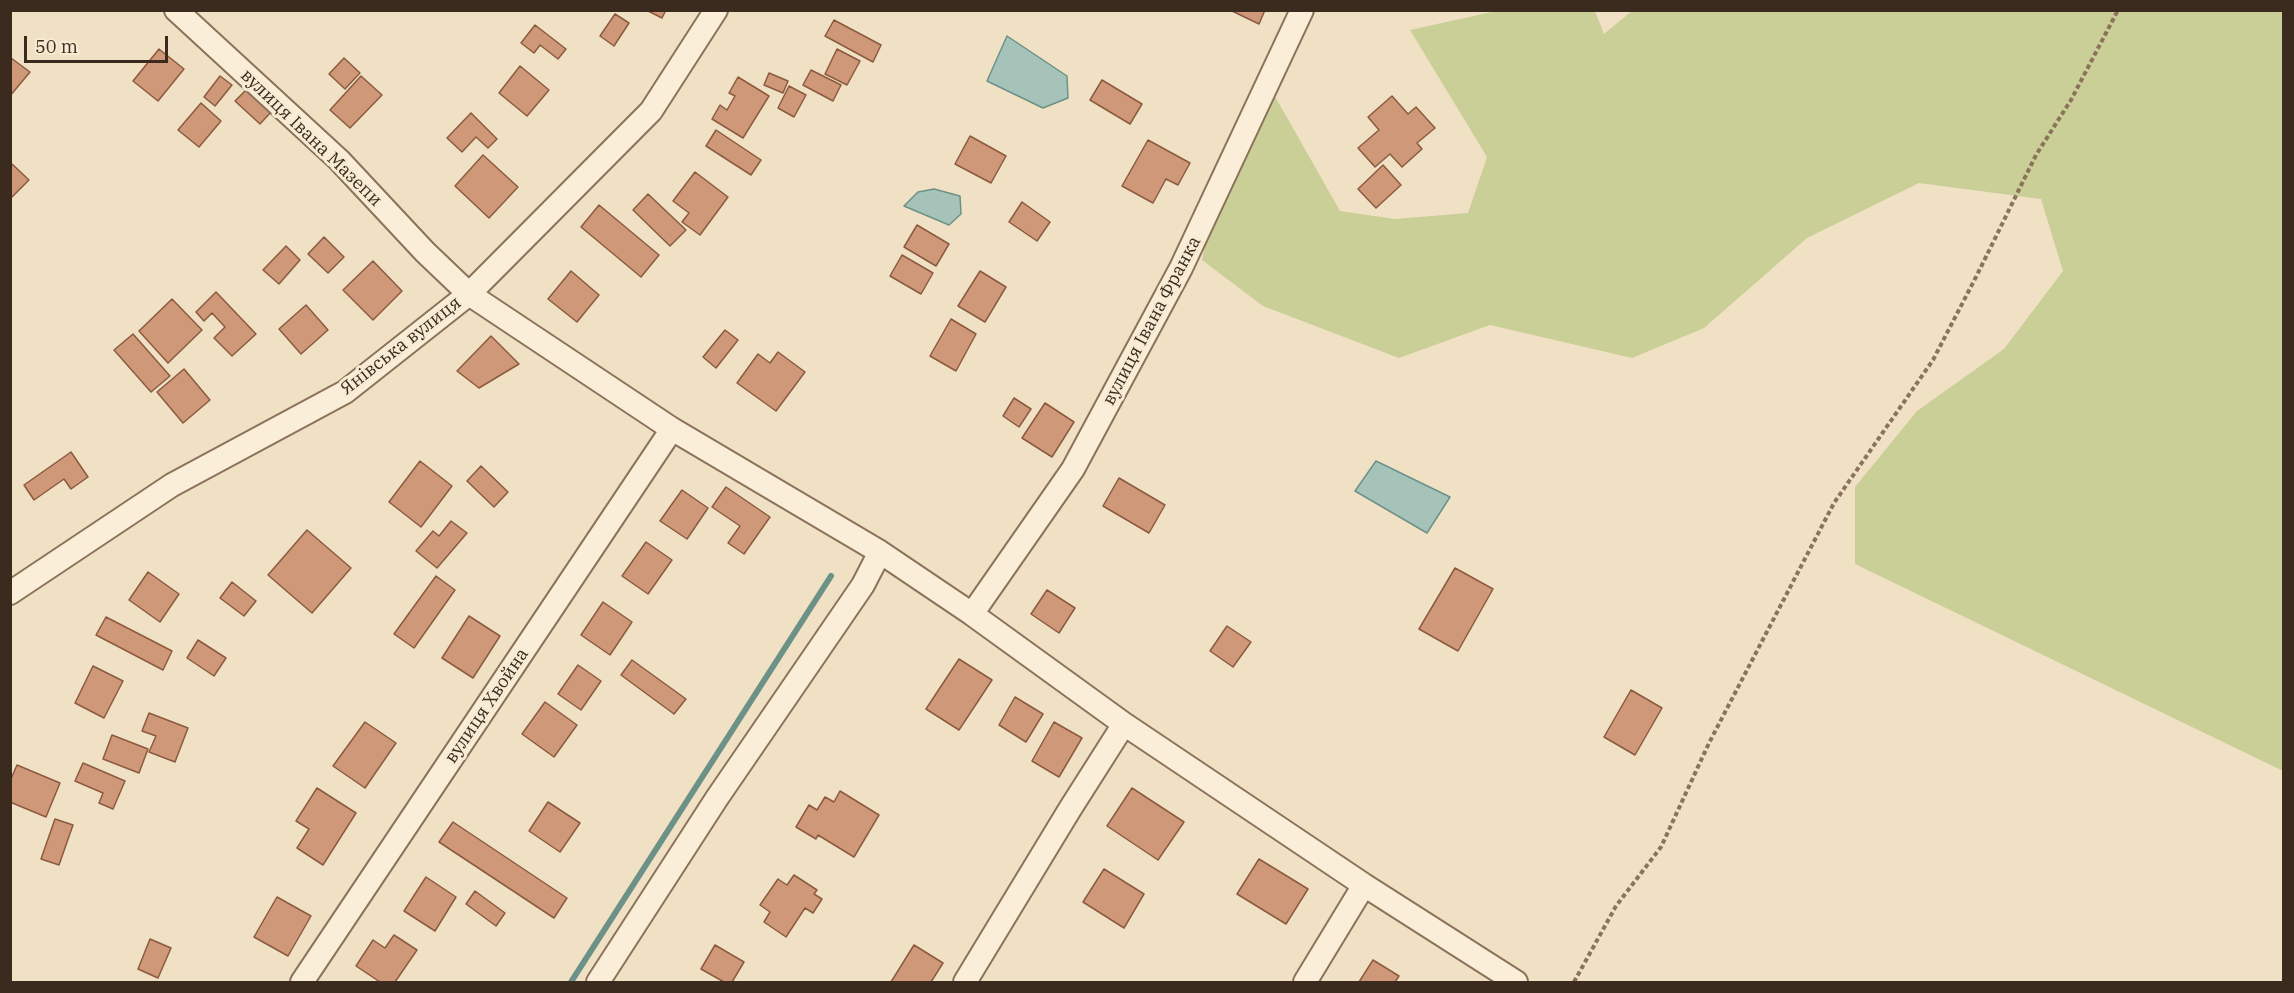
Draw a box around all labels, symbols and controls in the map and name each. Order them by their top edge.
scale bar [27,24,171,62]
text: 50 m [35,35,78,58]
street label: вулиця Івана Мазепи [236,65,386,211]
street label: вулиця Івана Франка [1098,233,1206,409]
street label: Янівська вулиця [336,292,466,400]
street label: вулиця Хвойна [441,644,533,768]

